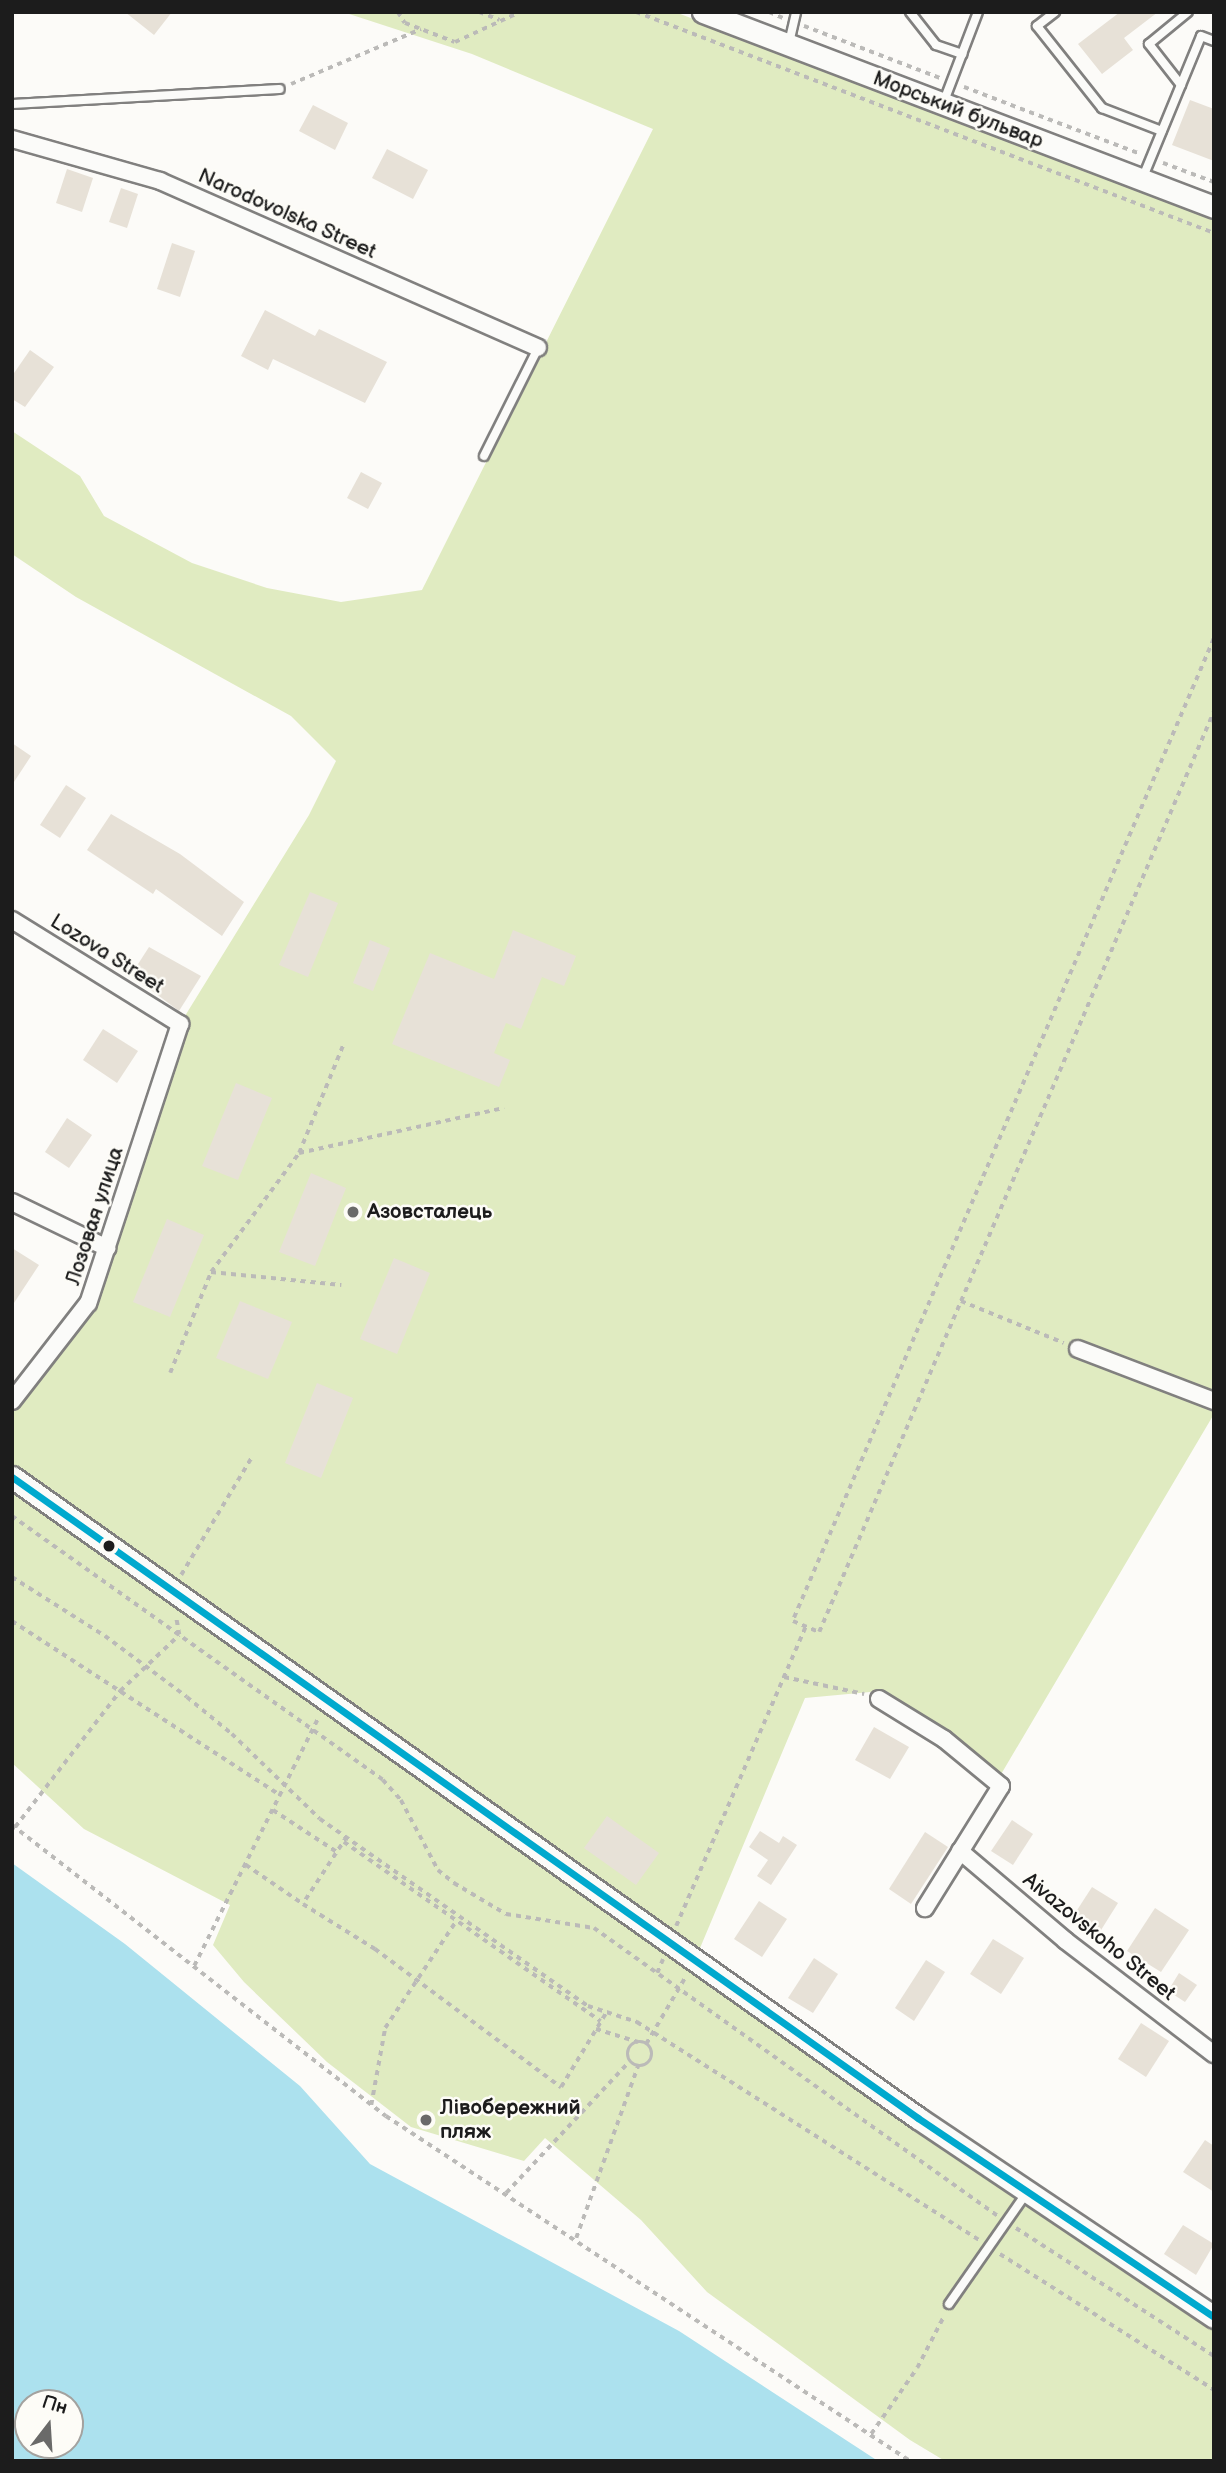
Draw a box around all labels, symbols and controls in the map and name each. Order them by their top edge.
street label: Морський бульвар [869,66,1047,154]
street label: Narodovolska Street [194,163,380,265]
street label: Lozova Street [45,909,169,999]
street label: Лозовая улица [61,1144,129,1288]
place label: Азовсталець [367,1199,492,1225]
marker: Азовсталець [345,1204,361,1220]
unlabelled marker [102,1539,116,1553]
street label: Aivazovskoho Street [1017,1868,1181,2006]
place label: Лівобережний пляж [440,2095,581,2145]
marker: Лівобережний пляж [418,2112,434,2128]
north arrow [14,2389,84,2459]
text: Пн [39,2391,70,2420]

